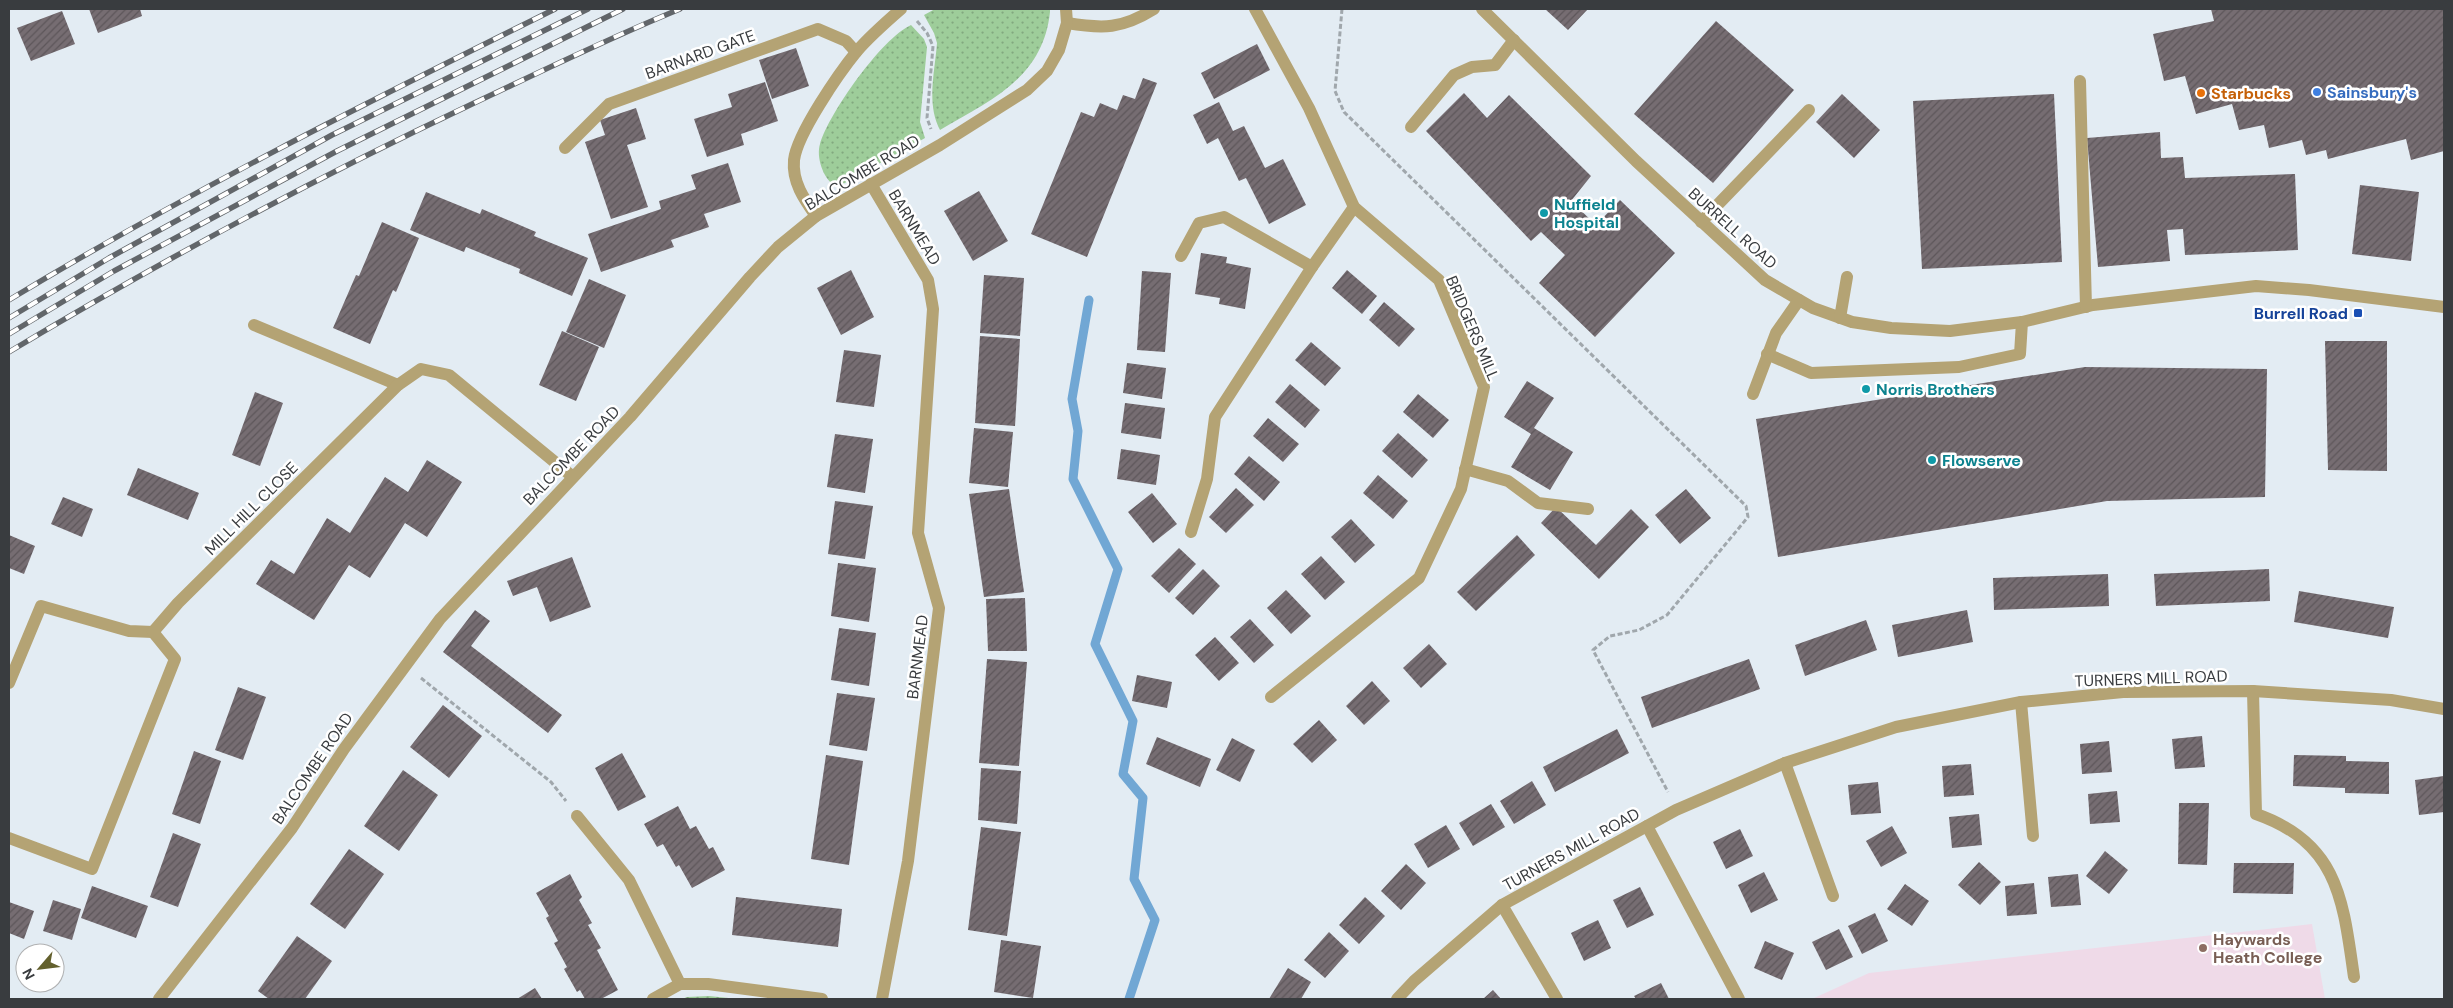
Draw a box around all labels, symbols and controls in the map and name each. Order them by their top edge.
street label: BARNARD GATE [642,25,758,84]
place label: Sainsbury's [2327,82,2417,103]
place label: Starbucks [2211,83,2291,104]
marker: Sainsbury's [2311,86,2323,98]
marker: Starbucks [2195,87,2207,99]
street label: BALCOMBE ROAD [801,130,924,215]
street label: BURRELL ROAD [1684,183,1781,274]
street label: BARNMEAD [884,186,945,269]
place label: Nuffield Hospital [1554,194,1619,233]
marker: Nuffield Hospital [1538,207,1550,219]
street label: BRIDGERS MILL [1441,272,1504,384]
place label: Burrell Road [2254,303,2348,324]
marker: Burrell Road [2352,307,2364,319]
place label: Norris Brothers [1876,379,1995,400]
marker: Norris Brothers [1860,383,1872,395]
street label: BALCOMBE ROAD [518,401,624,510]
place label: Flowserve [1942,450,2021,471]
marker: Flowserve [1926,454,1938,466]
street label: MILL HILL CLOSE [200,457,302,559]
street label: BARNMEAD [902,614,933,700]
street label: TURNERS MILL ROAD [2074,665,2228,692]
street label: BALCOMBE ROAD [267,708,358,828]
street label: TURNERS MILL ROAD [1499,803,1643,896]
place label: Haywards Heath College [2213,929,2322,968]
marker: Haywards Heath College [2197,942,2209,954]
north arrow [15,943,65,993]
text: N [18,965,39,983]

